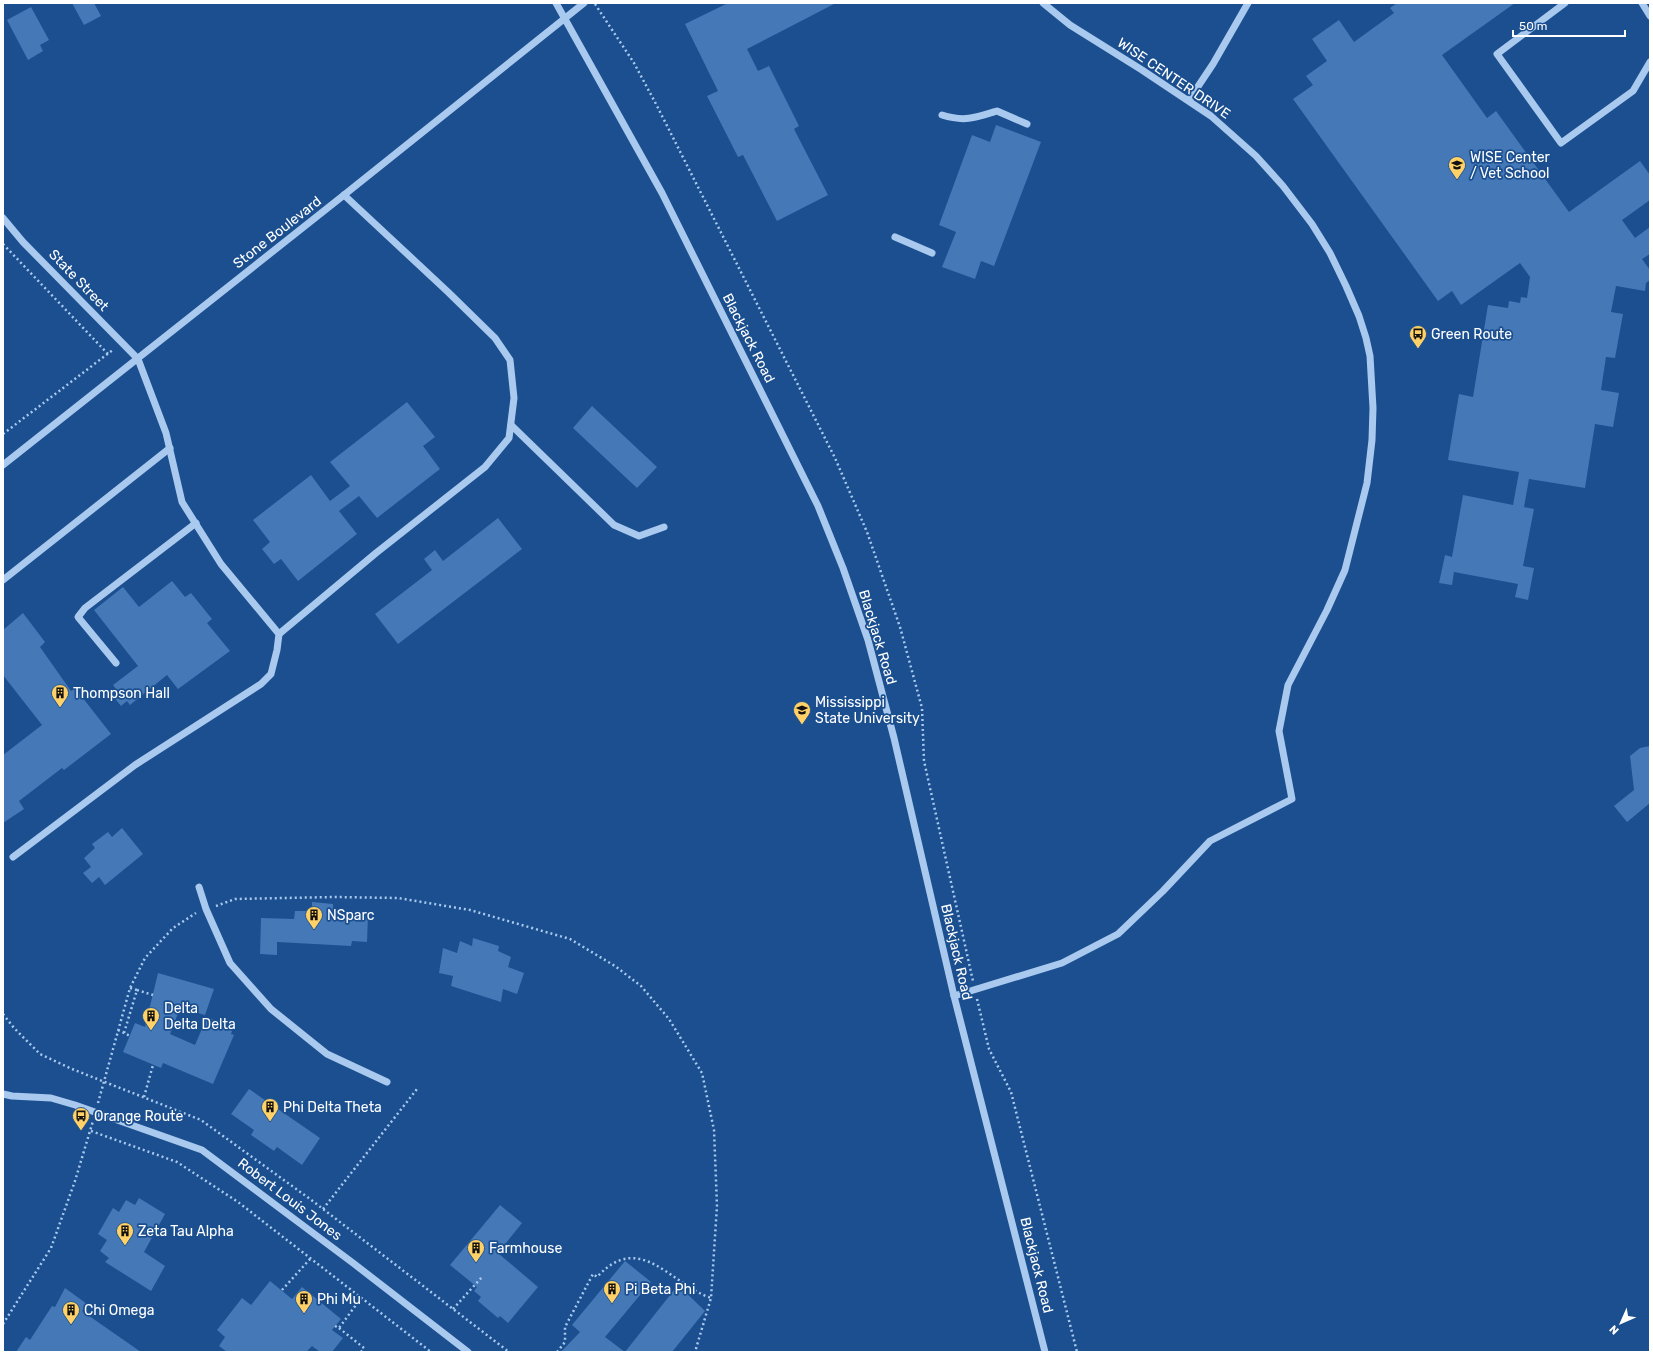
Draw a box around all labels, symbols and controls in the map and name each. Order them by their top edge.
scale bar [1513,12,1625,38]
text: 50 m [1519,19,1547,33]
street label: WISE CENTER DRIVE [1114,34,1233,123]
place label: WISE Center / Vet School [1470,149,1551,182]
school or university icon: WISE Center / Vet School [1447,155,1467,180]
street label: Stone Boulevard [230,193,325,272]
street label: State Street [45,246,113,315]
street label: Blackjack Road [719,291,778,386]
bus stop icon: Green Route [1408,324,1428,349]
place label: Green Route [1431,326,1512,343]
street label: Blackjack Road [855,588,900,687]
building icon: Thompson Hall [50,683,70,708]
place label: Thompson Hall [73,685,170,702]
place label: Mississippi State University [815,694,920,727]
school or university icon: Mississippi State University [792,700,812,725]
street label: Blackjack Road [937,902,976,1002]
building icon: NSparc [304,905,324,930]
place label: NSparc [327,907,375,924]
place label: Delta Delta Delta [164,1000,236,1033]
building icon: Delta Delta Delta [141,1006,161,1031]
building icon: Phi Delta Theta [260,1097,280,1122]
place label: Phi Delta Theta [283,1099,382,1116]
bus stop icon: Orange Route [71,1106,91,1131]
place label: Orange Route [94,1108,184,1125]
street label: Robert Louis Jones [234,1155,345,1244]
street label: Blackjack Road [1016,1215,1057,1315]
building icon: Zeta Tau Alpha [115,1221,135,1246]
place label: Zeta Tau Alpha [138,1223,234,1240]
building icon: Farmhouse [466,1238,486,1263]
place label: Farmhouse [489,1240,562,1257]
building icon: Pi Beta Phi [602,1279,622,1304]
place label: Pi Beta Phi [625,1281,696,1298]
building icon: Phi Mu [294,1289,314,1314]
place label: Phi Mu [317,1291,361,1308]
building icon: Chi Omega [61,1300,81,1325]
place label: Chi Omega [84,1302,155,1319]
north arrow [1601,1303,1641,1343]
text: N [1607,1322,1622,1337]

